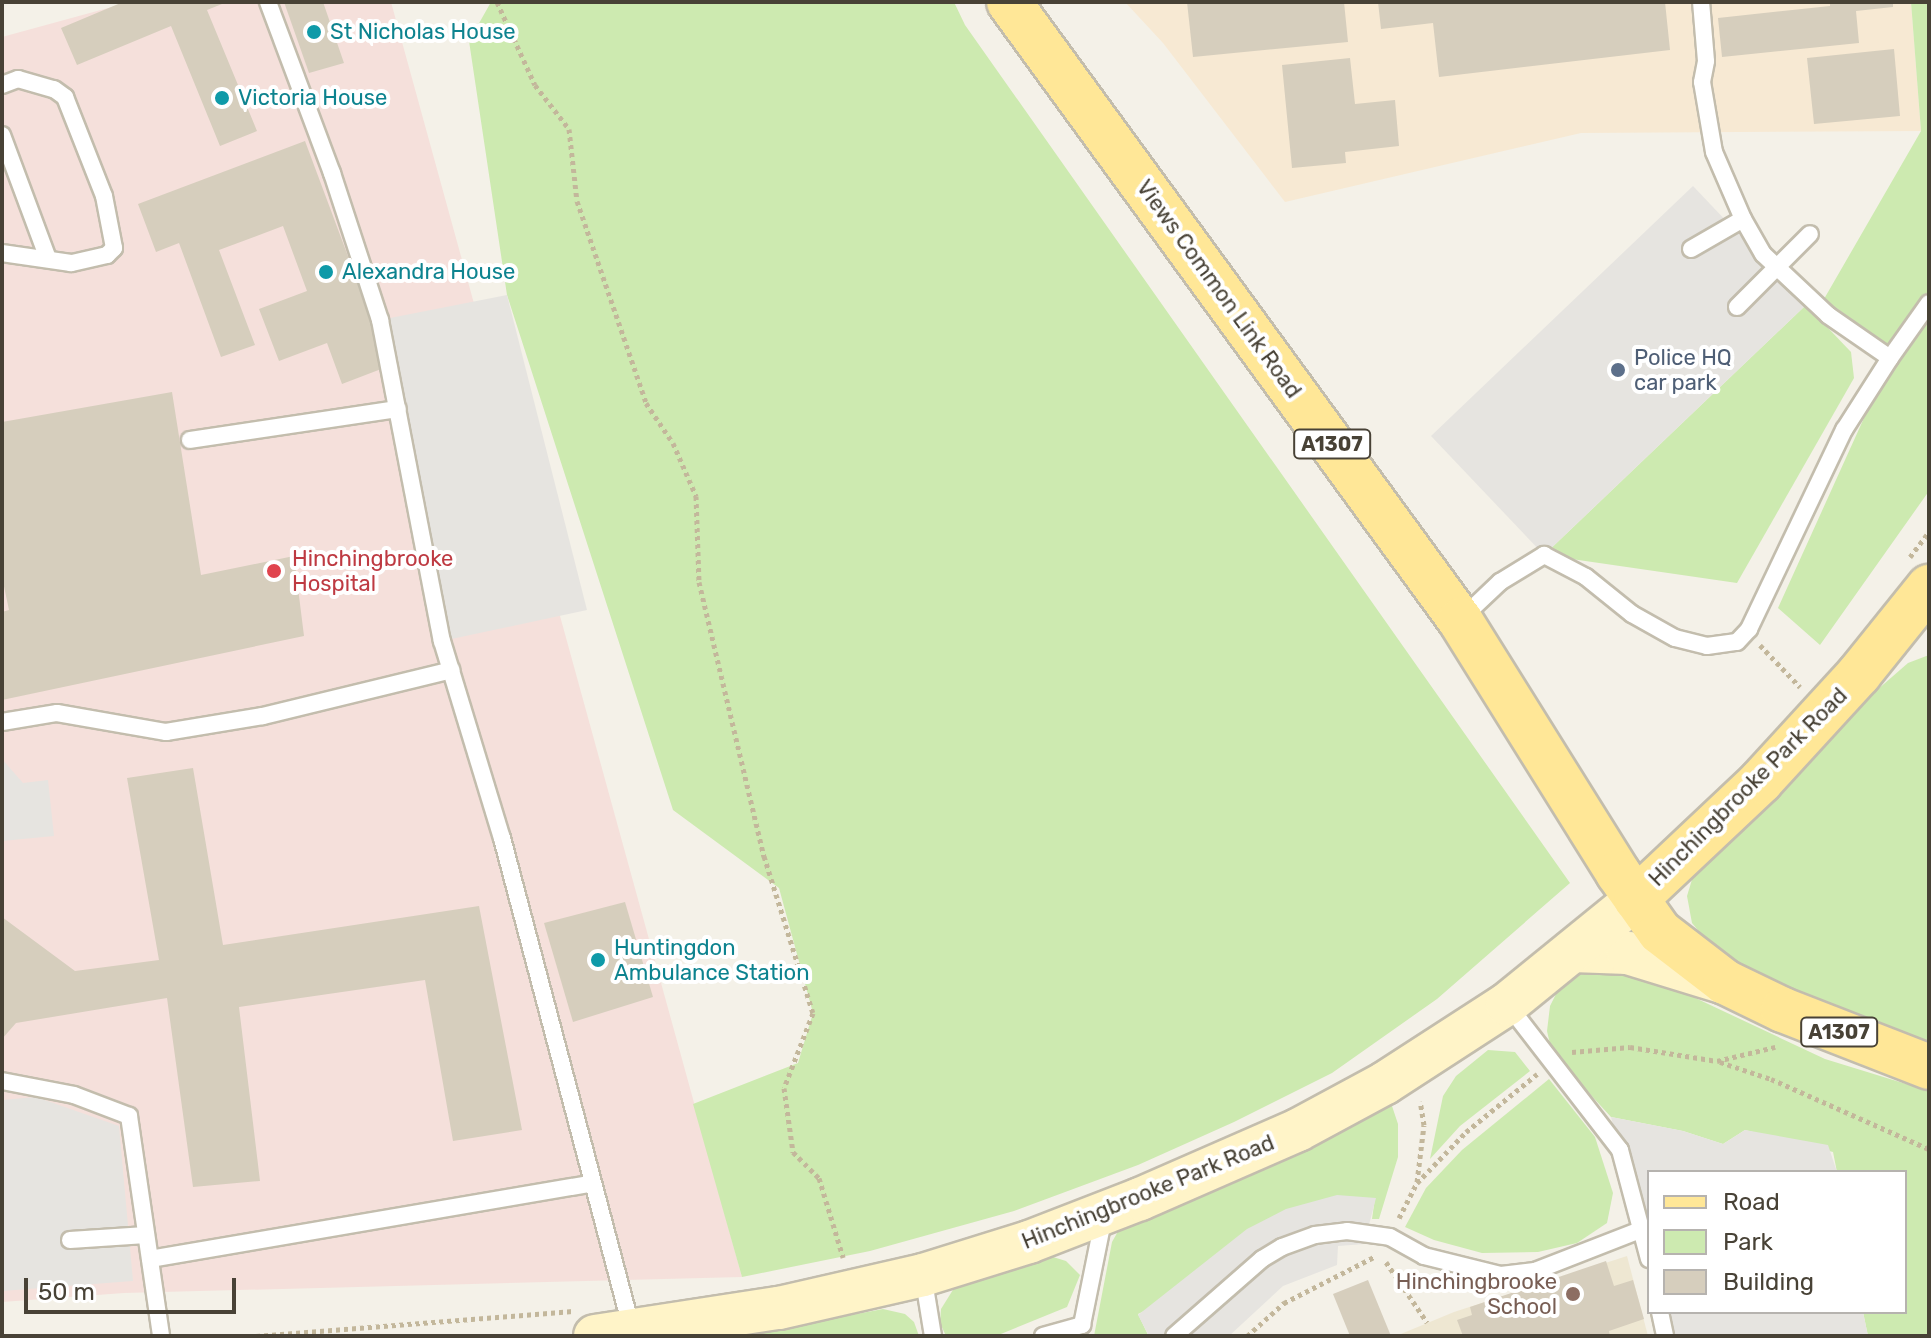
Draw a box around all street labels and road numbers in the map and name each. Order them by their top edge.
street label: Views Common Link Road [1131,175,1307,403]
road number: A1307 [1292,428,1372,460]
street label: Hinchingbrooke Park Road [1643,682,1853,892]
road number: A1307 [1799,1016,1879,1048]
street label: Hinchingbrooke Park Road [1018,1129,1278,1255]

